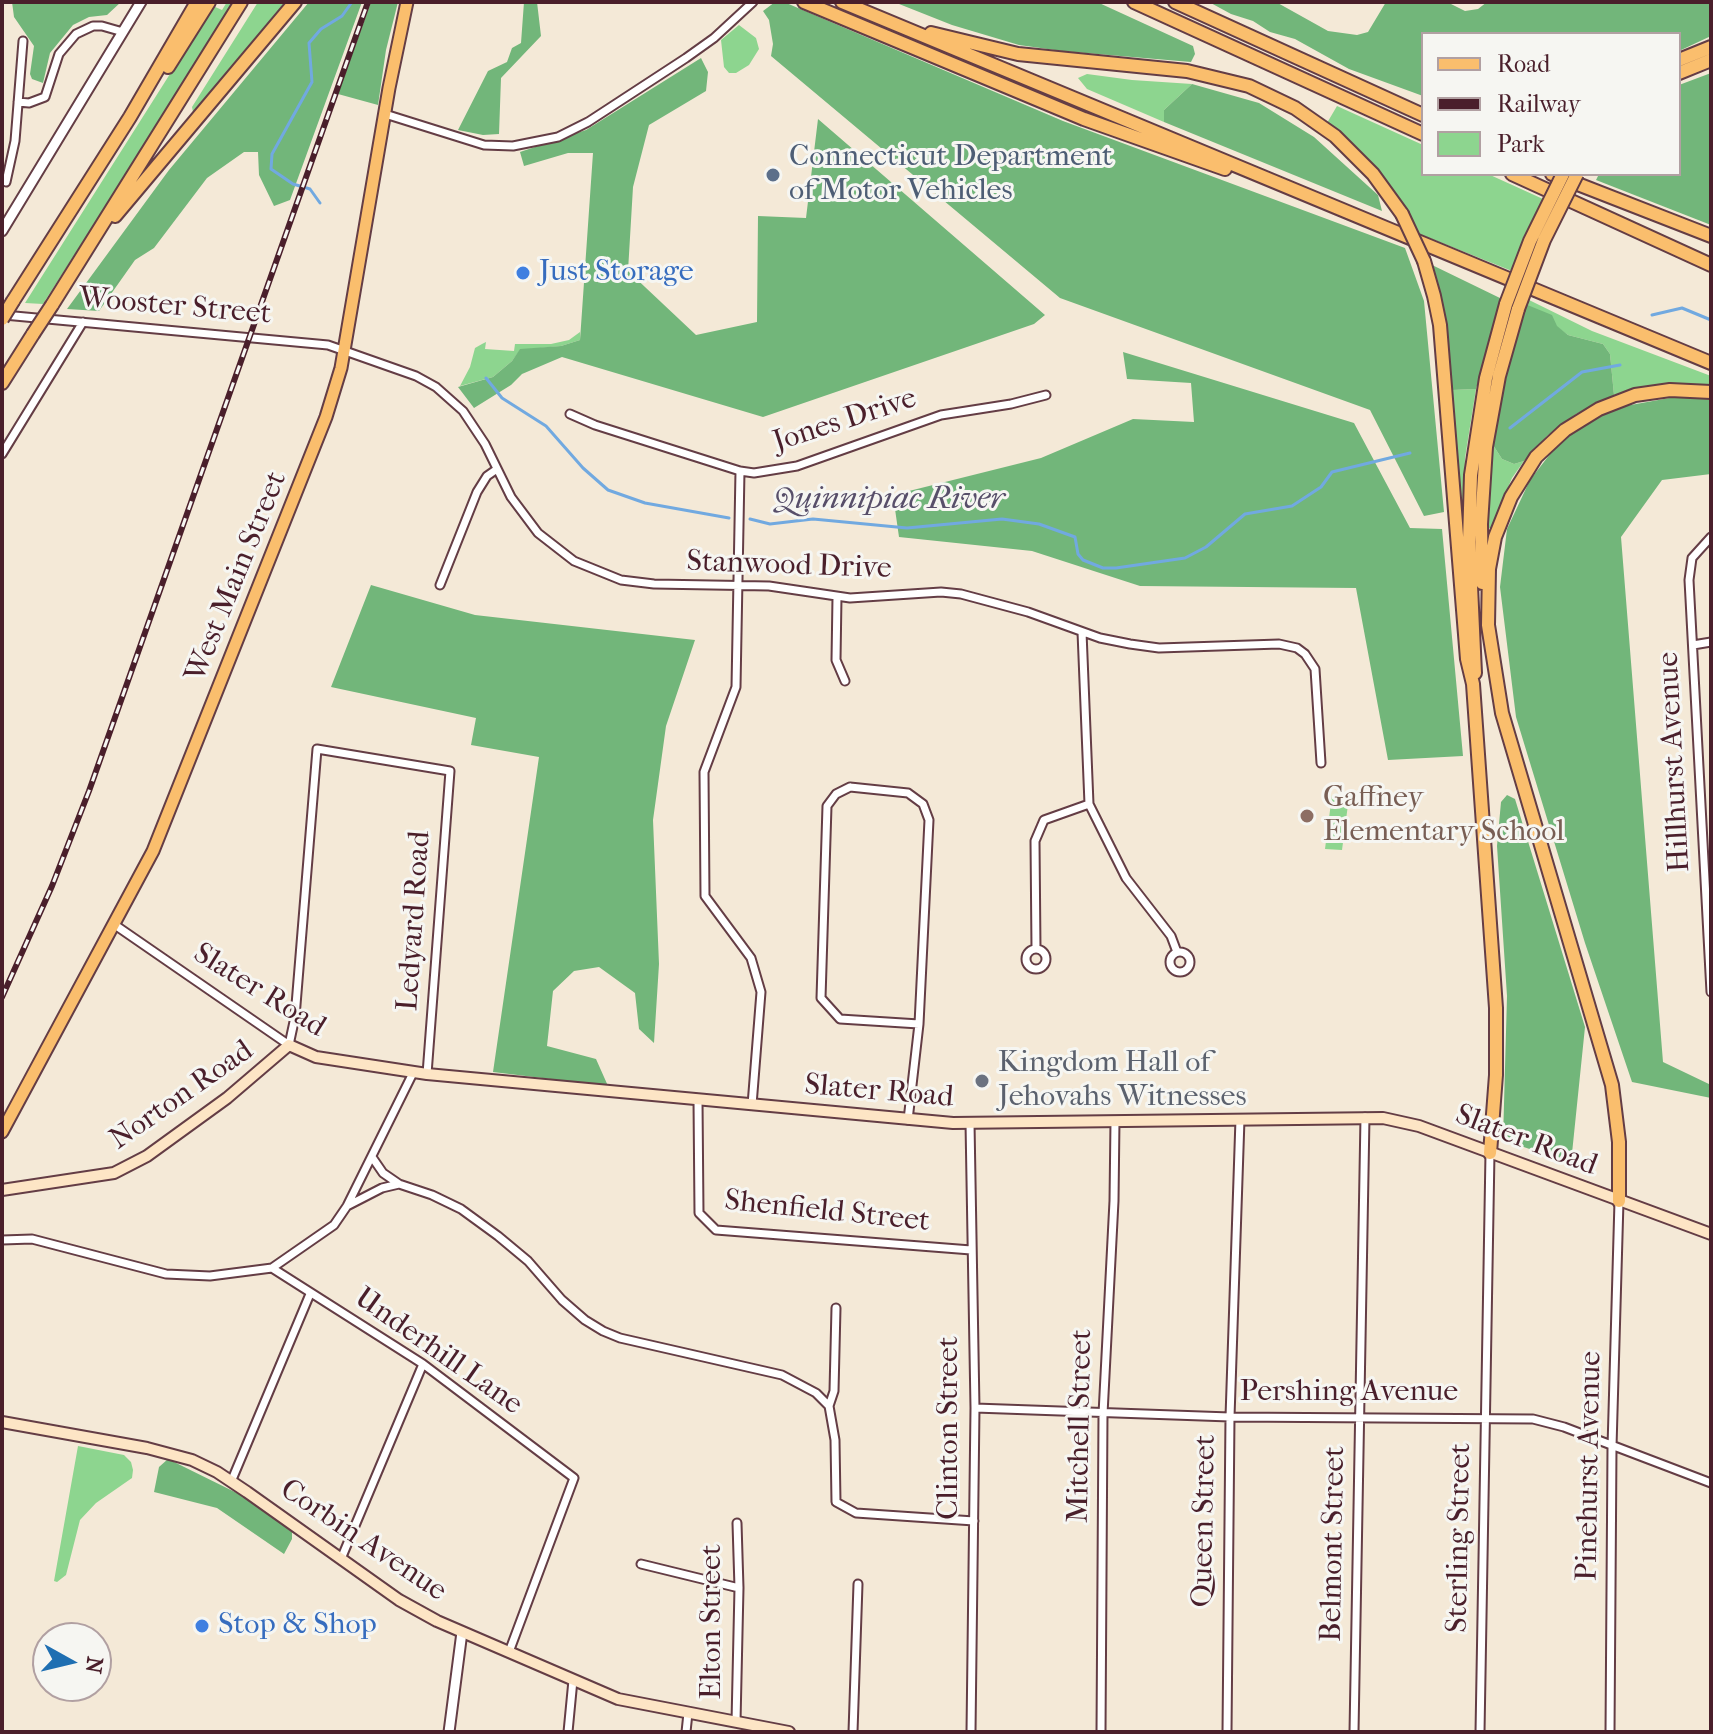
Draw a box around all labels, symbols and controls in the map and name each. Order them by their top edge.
legend [1421,32,1681,176]
text: Road [1497,50,1550,78]
text: Railway [1497,90,1580,118]
text: Park [1497,130,1545,158]
place label: Connecticut Department of Motor Vehicles [789,140,1113,210]
marker: Connecticut Department of Motor Vehicles [764,166,782,184]
place label: Just Storage [539,255,694,291]
marker: Just Storage [514,264,532,282]
street label: Wooster Street [77,281,273,333]
street label: Jones Drive [769,381,921,461]
street label: West Main Street [178,467,296,687]
water label: Quinnipiac River [774,481,1004,519]
street label: Stanwood Drive [686,544,892,588]
street label: Hillhurst Avenue [1651,651,1699,873]
place label: Gaffney Elementary School [1323,781,1565,852]
marker: Gaffney Elementary School [1298,807,1316,825]
street label: Ledyard Road [391,830,439,1012]
street label: Slater Road [186,936,332,1046]
street label: Norton Road [103,1034,261,1158]
place label: Kingdom Hall of Jehovahs Witnesses [998,1046,1246,1116]
street label: Slater Road [803,1068,955,1116]
marker: Kingdom Hall of Jehovahs Witnesses [973,1072,991,1090]
street label: Slater Road [1450,1097,1602,1185]
street label: Shenfield Street [723,1183,931,1241]
street label: Underhill Lane [347,1281,529,1423]
street label: Mitchell Street [1061,1329,1101,1523]
street label: Clinton Street [932,1336,968,1520]
street label: Pinehurst Avenue [1570,1351,1610,1581]
street label: Pershing Avenue [1240,1375,1458,1411]
street label: Queen Street [1185,1434,1225,1608]
street label: Sterling Street [1440,1443,1480,1633]
street label: Belmont Street [1314,1446,1354,1642]
street label: Corbin Avenue [273,1472,453,1610]
street label: Elton Street [695,1544,731,1700]
place label: Stop & Shop [218,1608,377,1644]
marker: Stop & Shop [193,1617,211,1635]
north arrow [32,1622,112,1702]
text: N [80,1655,108,1675]

